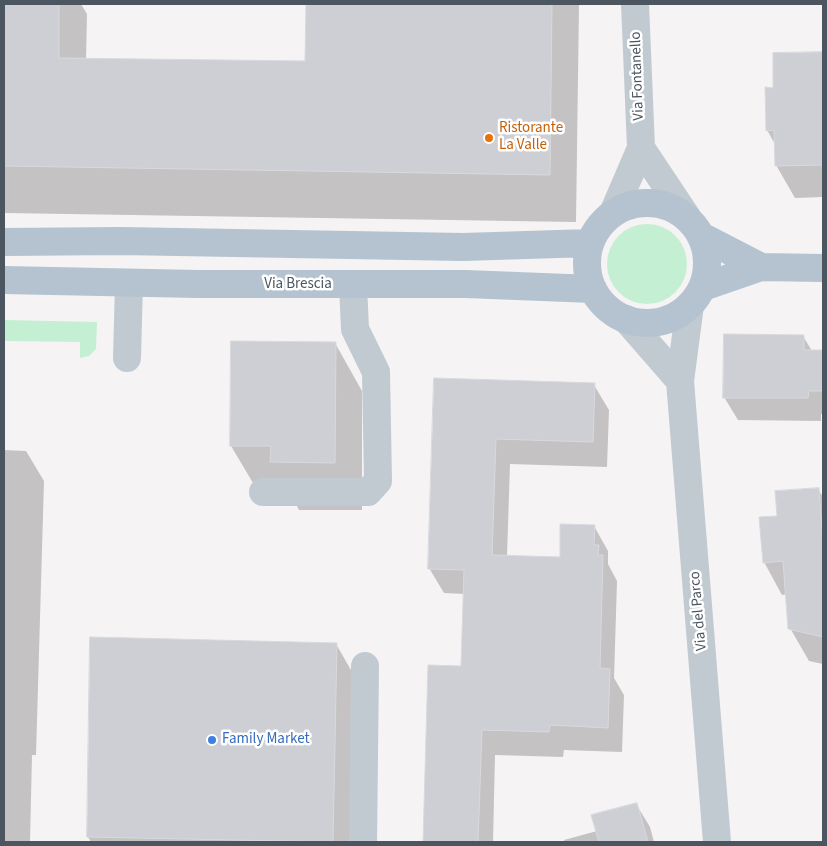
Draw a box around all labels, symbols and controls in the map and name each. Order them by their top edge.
street label: Via Fontanello [627,31,649,121]
place label: Ristorante La Valle [499,120,563,155]
marker: Ristorante La Valle [483,132,495,144]
street label: Via Brescia [264,276,332,294]
street label: Via del Parco [687,571,711,651]
place label: Family Market [222,731,310,749]
marker: Family Market [206,734,218,746]

